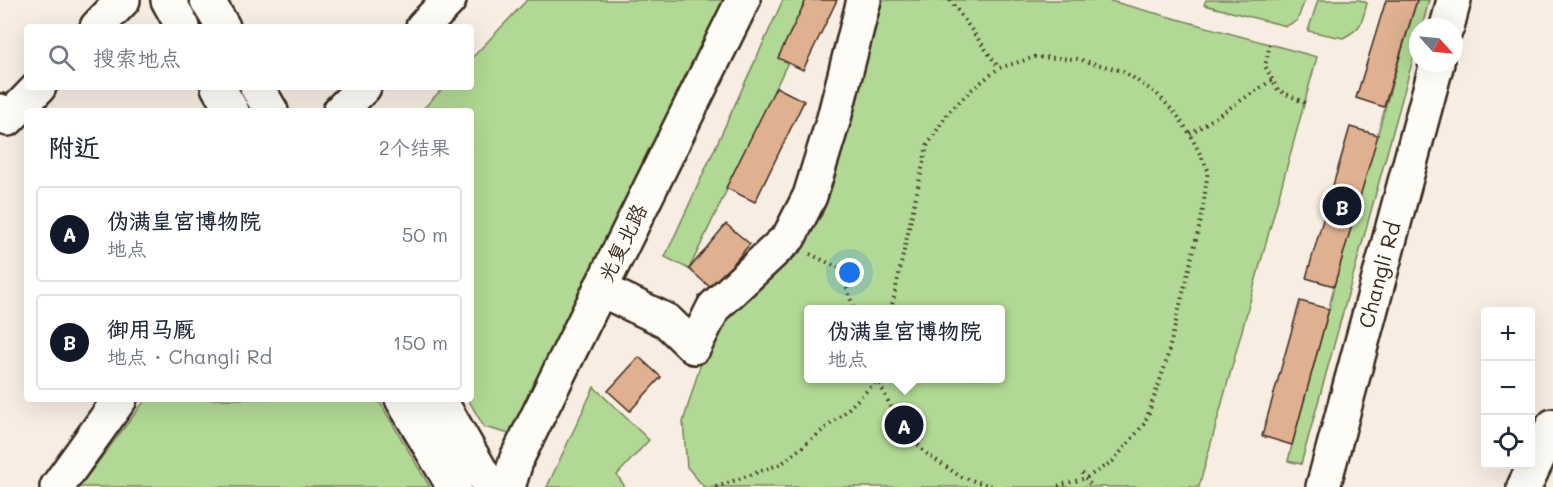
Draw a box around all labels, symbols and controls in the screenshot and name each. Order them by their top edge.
north arrow [1409,18,1463,72]
search box [24,24,474,90]
icon: search [45,41,78,74]
text: 搜索地点 [93,43,181,72]
text: 附近 [48,130,100,164]
text: 2个结果 [379,134,450,160]
pin: B [1322,184,1362,228]
street label: 光复北路 [591,199,652,286]
text: 伪满皇宫博物院 [107,206,261,235]
street label: Changli Rd [1351,219,1406,331]
text: A [63,221,76,247]
text: 50 m [402,221,448,247]
text: 地点 [107,235,147,261]
your location [835,258,864,287]
popup [804,305,1005,383]
map controls [1481,307,1535,469]
button: + [1481,307,1535,361]
text: 御用马厩 [107,314,195,343]
text: 伪满皇宫博物院 [827,316,982,345]
text: B [63,329,76,355]
text: 150 m [393,329,448,355]
text: 地点 · Changli Rd [107,343,272,369]
text: 地点 [827,345,867,371]
button: − [1481,361,1535,415]
pin: A [884,402,924,448]
button: locate [1481,415,1535,469]

